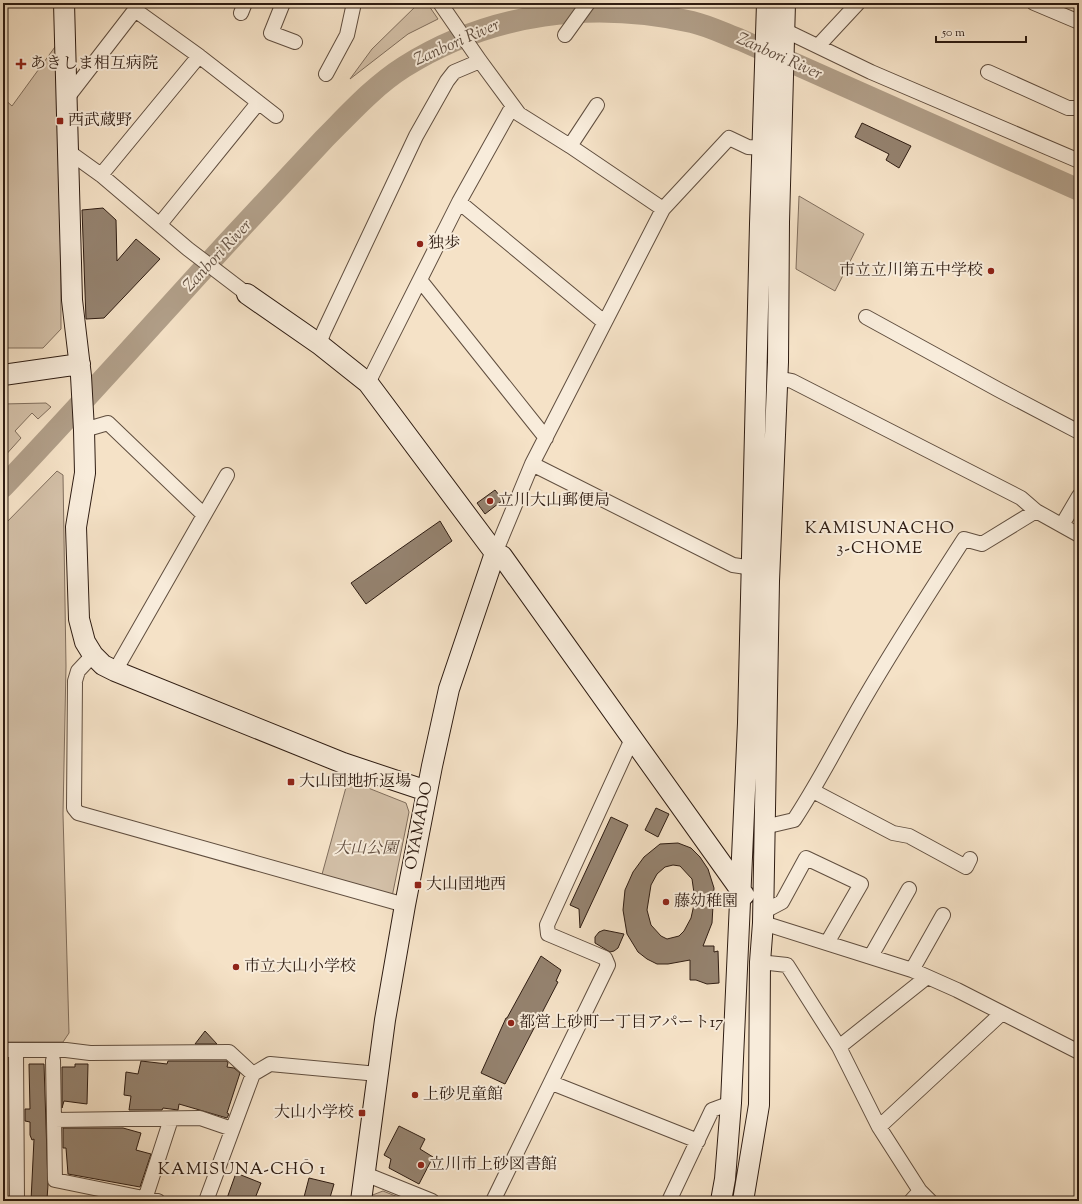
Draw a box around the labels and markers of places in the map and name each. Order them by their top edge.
place label: あきしま相互病院 [30,53,158,76]
marker: あきしま相互病院 [15,58,27,70]
place label: 西武蔵野 [68,110,132,133]
marker: 西武蔵野 [55,116,65,126]
place label: 独歩 [428,233,460,256]
marker: 独歩 [415,239,425,249]
place label: 市立立川第五中学校 [839,260,983,283]
marker: 市立立川第五中学校 [986,266,996,276]
place label: 立川大山郵便局 [498,490,610,513]
marker: 立川大山郵便局 [485,496,495,506]
place label: 大山団地折返場 [299,771,411,794]
marker: 大山団地折返場 [286,777,296,787]
place label: 大山団地西 [426,874,506,897]
marker: 大山団地西 [413,880,423,890]
place label: 藤幼稚園 [674,891,738,914]
marker: 藤幼稚園 [661,897,671,907]
place label: 市立大山小学校 [244,956,356,979]
marker: 市立大山小学校 [231,962,241,972]
place label: 都営上砂町一丁目アパート17 [519,1012,723,1035]
marker: 都営上砂町一丁目アパート17 [506,1018,516,1028]
place label: 上砂児童館 [423,1084,503,1107]
marker: 上砂児童館 [410,1090,420,1100]
place label: 大山小学校 [274,1102,354,1125]
marker: 大山小学校 [357,1108,367,1118]
place label: 立川市上砂図書館 [429,1154,557,1177]
marker: 立川市上砂図書館 [416,1160,426,1170]

